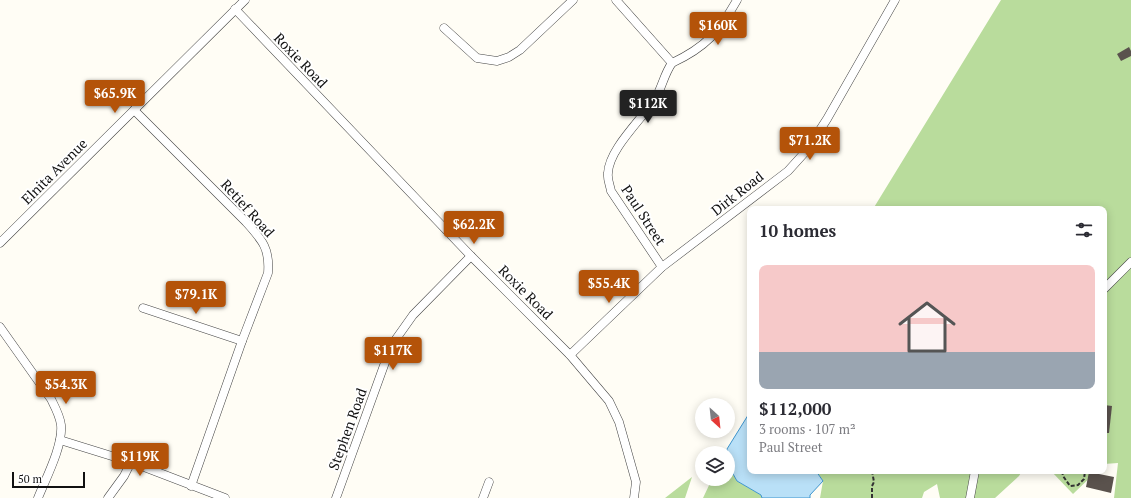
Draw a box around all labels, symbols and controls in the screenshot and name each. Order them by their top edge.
pin: $160K [690,12,746,46]
text: $160K [699,16,737,34]
street label: Roxie Road [270,28,332,92]
pin: $65.9K [82,80,148,114]
text: $65.9K [94,84,136,102]
pin: $112K [620,90,676,124]
text: $112K [629,94,667,112]
pin: $71.2K [777,127,843,161]
text: $71.2K [789,131,831,149]
street label: Elnita Avenue [17,134,91,208]
street label: Dirk Road [707,166,767,219]
street label: Retief Road [217,175,279,241]
street label: Paul Street [617,181,671,250]
pin: $62.2K [441,211,507,245]
text: $62.2K [453,215,495,233]
text: 10 homes [759,219,836,242]
icon: filters [1073,219,1095,241]
street label: Roxie Road [495,261,557,323]
pin: $55.4K [576,270,642,304]
text: $55.4K [588,274,630,292]
pin: $79.1K [163,281,229,315]
text: $79.1K [175,285,217,303]
icon: home [891,291,963,363]
pin: $117K [365,337,421,371]
text: $117K [374,341,412,359]
pin: $54.3K [33,371,99,405]
text: $54.3K [45,375,87,393]
street label: Stephen Road [323,385,371,473]
text: $112,000 [759,397,831,420]
north arrow [695,398,735,438]
map controls [695,398,735,486]
text: 3 rooms · 107 m² [759,420,856,438]
text: Paul Street [759,438,823,456]
pin: $119K [112,443,168,477]
button: layers [695,446,735,486]
text: $119K [121,447,159,465]
scale bar [12,470,85,489]
text: 50 m [18,472,42,486]

